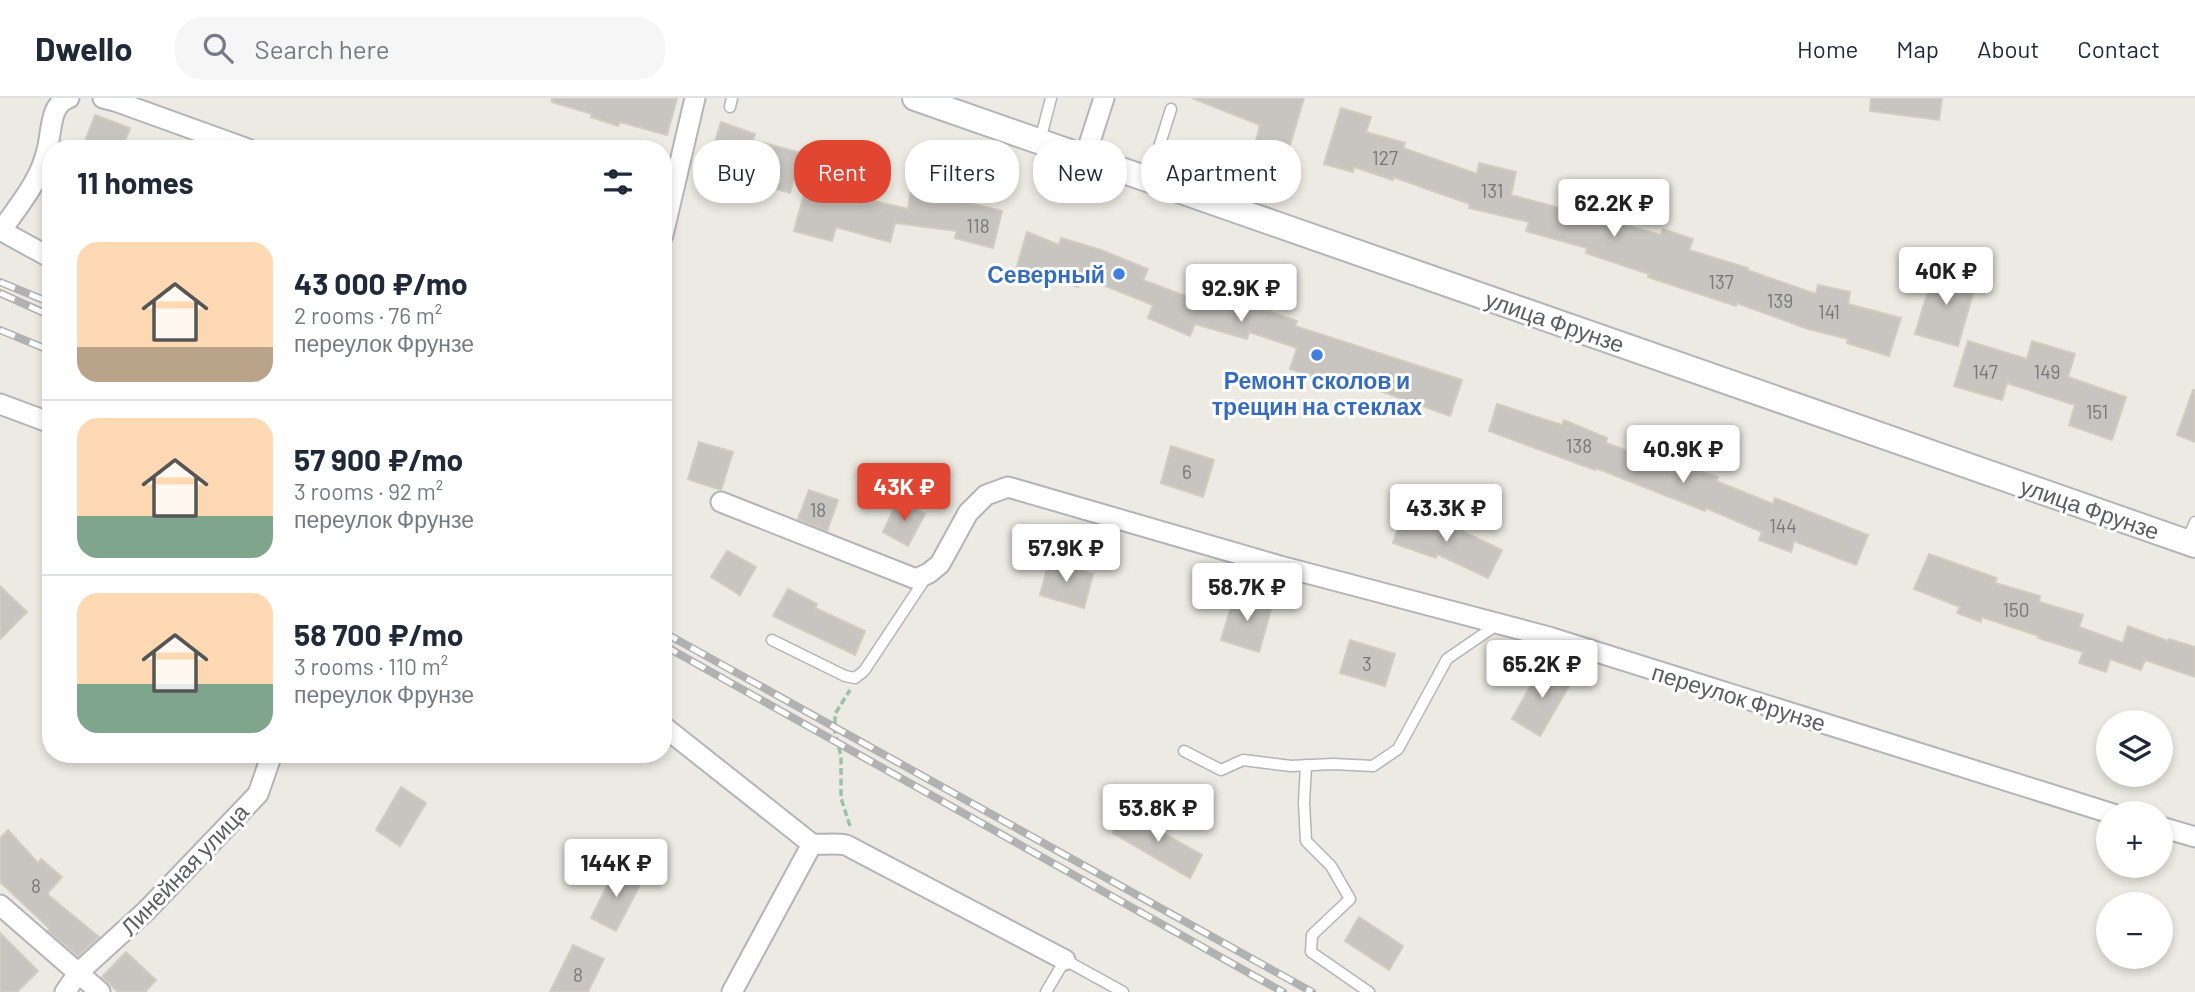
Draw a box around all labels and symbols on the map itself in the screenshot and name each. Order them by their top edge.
house number: 127 [1372,146,1398,169]
house number: 131 [1481,179,1503,202]
pin: 62.2K ₽ [1549,180,1679,239]
house number: 118 [966,214,990,237]
pin: 40K ₽ [1897,248,1995,307]
place label: Северный [987,260,1105,288]
pin: 92.9K ₽ [1176,264,1306,324]
marker: Северный [1111,266,1127,282]
house number: 137 [1708,270,1734,293]
street label: улица Фрунзе [1482,284,1628,358]
house number: 139 [1767,289,1793,312]
house number: 141 [1818,300,1840,323]
marker: Ремонт сколов и трещин на стеклах [1309,347,1325,363]
house number: 147 [1972,360,1998,383]
house number: 149 [2033,360,2061,383]
place label: Ремонт сколов и трещин на стеклах [1212,366,1422,420]
house number: 151 [2086,400,2108,423]
pin: 40.9K ₽ [1618,426,1748,485]
house number: 138 [1566,434,1592,457]
house number: 6 [1182,460,1192,483]
pin: 43K ₽ [855,464,953,523]
street label: улица Фрунзе [2017,471,2163,545]
pin: 43.3K ₽ [1381,484,1511,544]
house number: 18 [810,498,826,521]
house number: 144 [1769,514,1797,537]
pin: 57.9K ₽ [1001,524,1131,584]
pin: 58.7K ₽ [1182,564,1312,623]
house number: 150 [2002,598,2030,621]
pin: 65.2K ₽ [1477,640,1607,700]
house number: 3 [1362,652,1372,675]
street label: переулок Фрунзе [1649,657,1829,737]
pin: 53.8K ₽ [1093,784,1223,844]
street label: Линейная улица [114,797,254,941]
pin: 144K ₽ [559,840,673,899]
house number: 8 [31,874,41,897]
house number: 8 [573,963,583,986]

